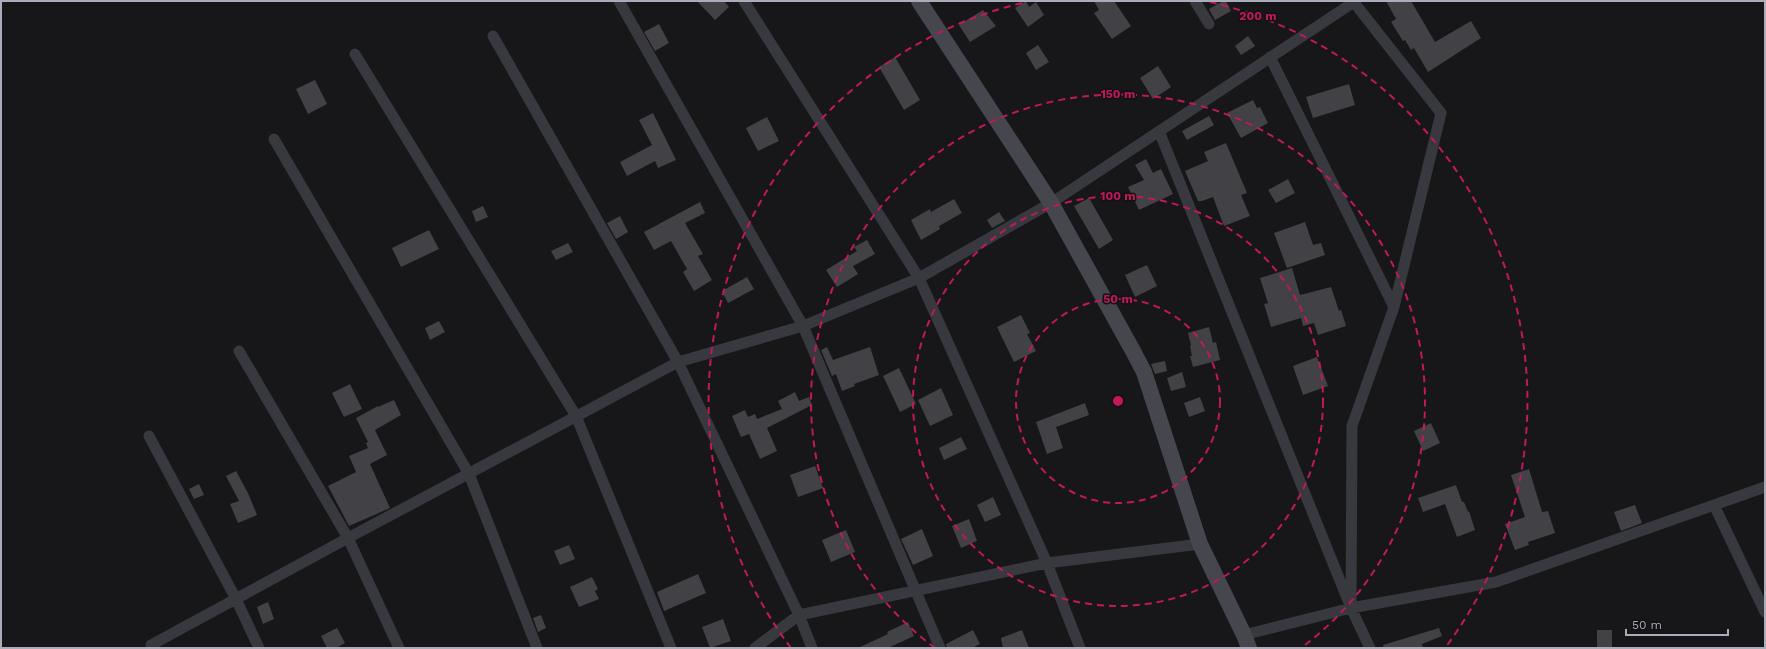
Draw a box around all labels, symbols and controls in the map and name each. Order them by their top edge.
text: 200 m [1239,9,1277,23]
text: 150 m [1101,87,1135,101]
text: 100 m [1100,189,1136,203]
text: 50 m [1103,292,1133,306]
centre of rings [1111,394,1125,408]
scale bar [1626,611,1728,637]
text: 50 m [1632,618,1662,632]

